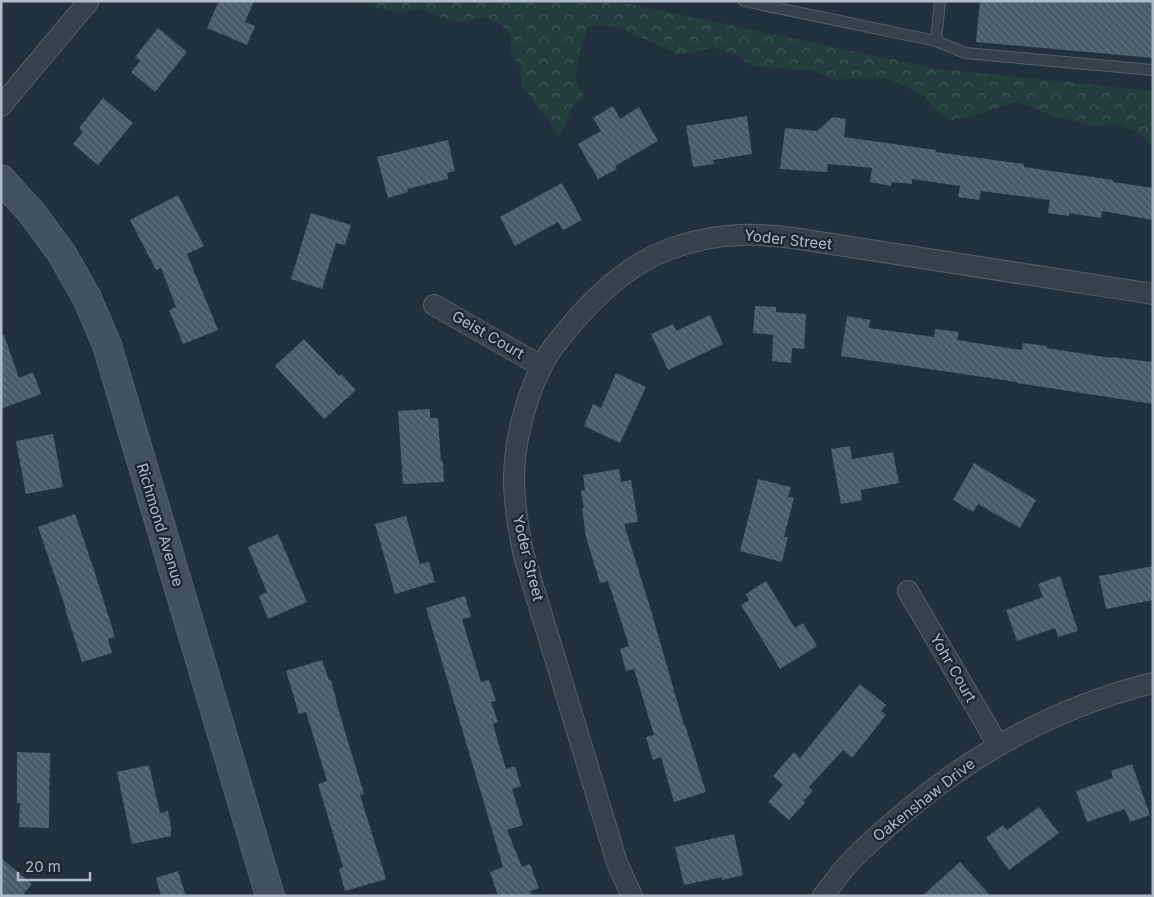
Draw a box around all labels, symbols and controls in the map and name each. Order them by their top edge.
street label: Yoder Street [743,225,833,254]
street label: Geist Court [449,306,528,363]
street label: Richmond Avenue [133,461,188,589]
street label: Yoder Street [509,513,548,603]
street label: Yohr Court [926,630,981,706]
street label: Oakenshaw Drive [869,754,979,845]
scale bar [18,850,90,882]
text: 20 m [25,857,61,876]

